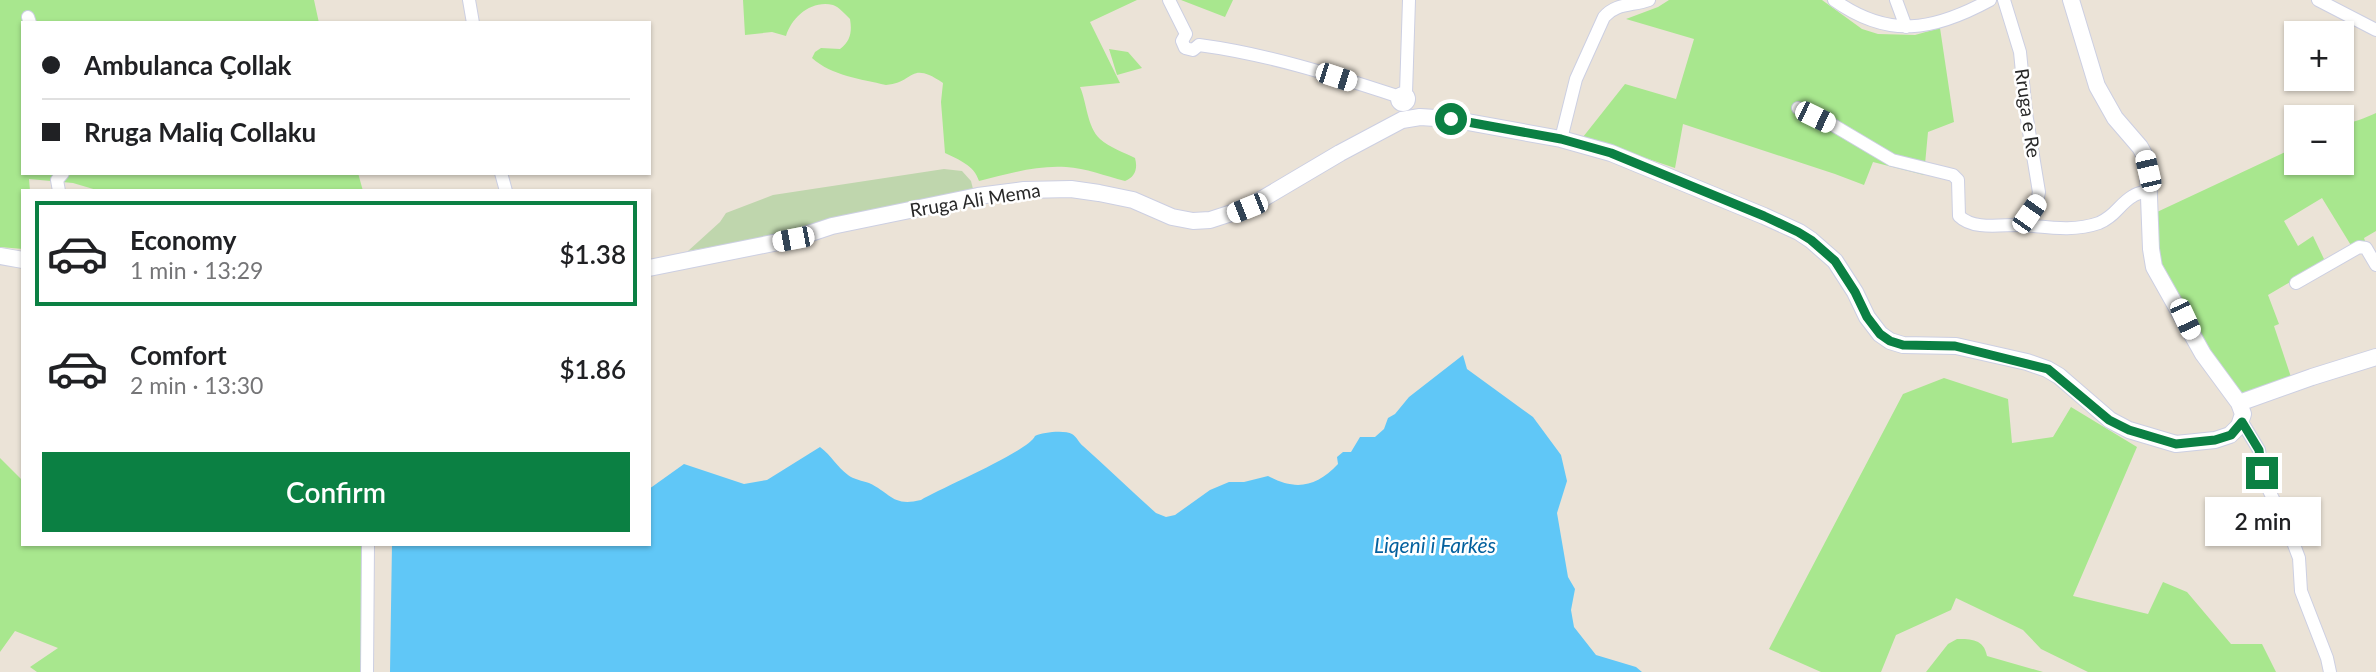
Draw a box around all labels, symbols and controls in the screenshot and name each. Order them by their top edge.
map controls [2284,21,2354,175]
button: + [2284,21,2354,91]
text: Ambulanca Çollak [84,49,291,81]
car [1313,61,1360,93]
street label: Rruga e Re [2011,67,2046,159]
car [1792,98,1839,136]
route start [1435,103,1467,135]
button: − [2284,105,2354,175]
text: Rruga Maliq Collaku [84,116,316,148]
car [2134,148,2163,194]
street label: Rruga Ali Mema [908,178,1042,221]
car [1224,190,1271,226]
car [2009,191,2050,237]
icon: car [46,222,109,285]
text: Economy [130,224,236,256]
car [771,225,816,253]
text: $1.38 [560,238,626,270]
text: 1 min · 13:29 [130,256,263,284]
car [2167,296,2204,342]
icon: car [46,337,109,400]
text: Comfort [130,339,227,371]
text: $1.86 [560,353,626,385]
text: 2 min · 13:30 [130,371,263,399]
button: Confirm [42,452,630,532]
route end [2246,457,2278,489]
callout: 2 min [2204,498,2320,546]
text: 2 min [2235,507,2291,535]
water label: Liqeni i Farkës [1374,532,1496,557]

